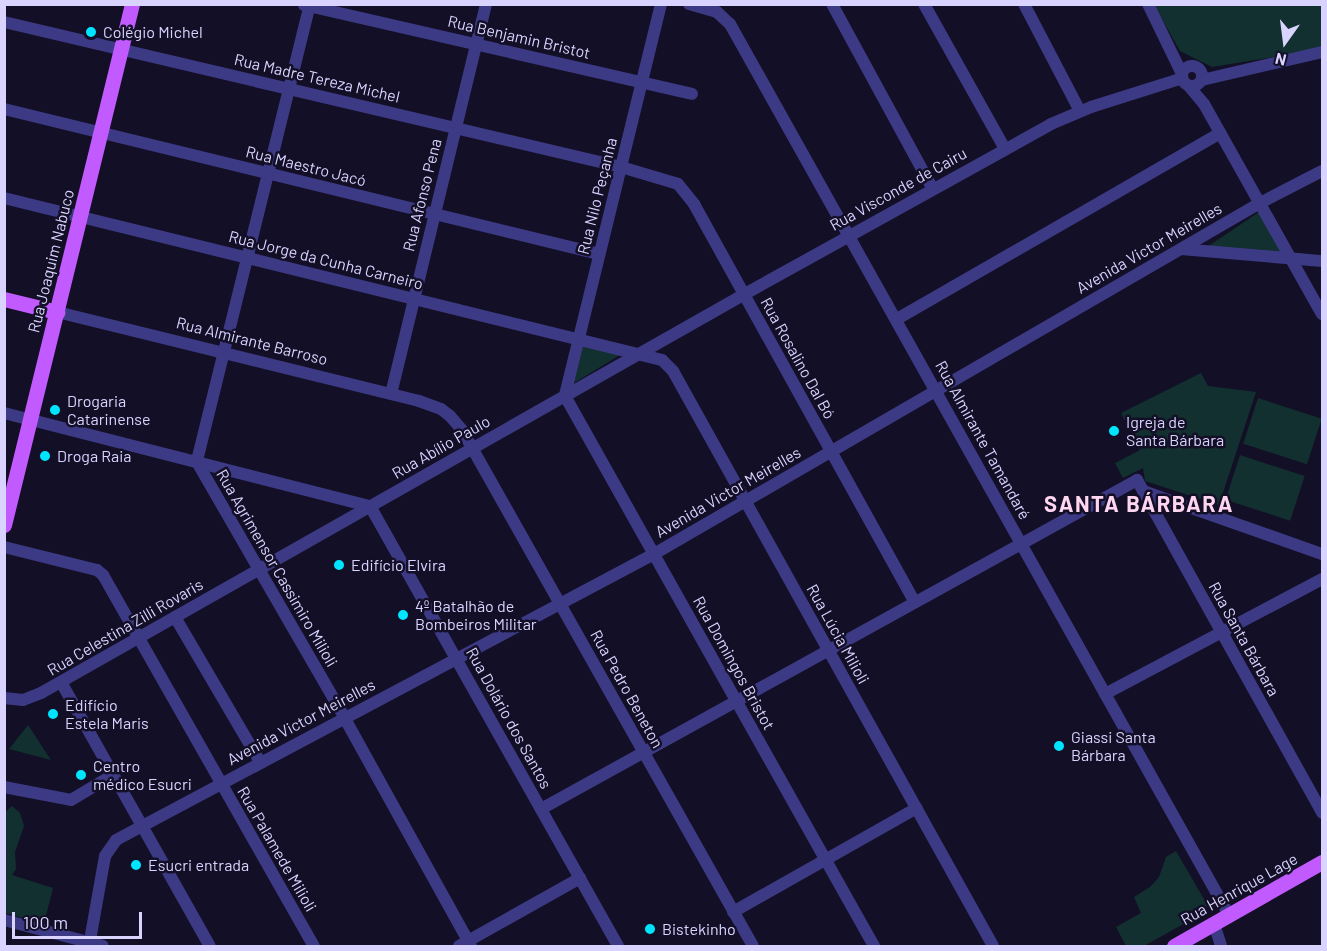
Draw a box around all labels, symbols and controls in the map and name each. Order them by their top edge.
street label: Rua Benjamin Bristot [446,11,592,63]
north arrow [1255,12,1315,72]
place label: Colégio Michel [103,22,203,42]
marker: Colégio Michel [84,25,98,39]
text: N [1273,49,1288,70]
street label: Rua Madre Tereza Michel [232,50,402,106]
street label: Rua Nilo Peçanha [573,136,621,256]
street label: Rua Afonso Pena [399,137,445,253]
street label: Rua Maestro Jacó [244,142,368,190]
street label: Rua Visconde de Cairu [826,143,970,235]
street label: Rua Joaquim Nabuco [24,187,78,335]
street label: Avenida Victor Meirelles [1073,198,1225,298]
street label: Rua Jorge da Cunha Carneiro [227,227,425,293]
street label: Rua Rosalino Dal Bó [757,294,839,422]
street label: Rua Almirante Barroso [174,313,330,369]
street label: Rua Almirante Tamandaré [931,357,1035,523]
place label: Drogaria Catarinense [67,391,151,429]
marker: Drogaria Catarinense [48,403,62,417]
street label: Rua Abílio Paulo [389,411,493,483]
place label: Igreja de Santa Bárbara [1126,412,1224,450]
marker: Igreja de Santa Bárbara [1107,424,1121,438]
street label: Avenida Victor Meirelles [652,442,804,542]
place label: Droga Raia [57,446,132,466]
marker: Droga Raia [38,449,52,463]
street label: Rua Agrimensor Cassimiro Milioli [212,466,342,670]
district label: SANTA BÁRBARA [1044,491,1234,517]
place label: Edifício Elvira [351,555,446,575]
marker: Edifício Elvira [332,558,346,572]
street label: Rua Celestina Zilli Rovaris [44,575,206,679]
street label: Rua Santa Bárbara [1205,578,1283,700]
street label: Rua Lúcia Milioli [803,581,873,687]
street label: Rua Domingos Bristot [689,593,779,733]
place label: 4º Batalhão de Bombeiros Militar [415,596,537,634]
marker: 4º Batalhão de Bombeiros Militar [396,608,410,622]
street label: Rua Pedro Beneton [587,627,667,751]
street label: Rua Dolário dos Santos [462,644,556,792]
street label: Avenida Victor Meirelles [224,675,378,769]
place label: Edifício Estela Maris [65,695,149,733]
marker: Edifício Estela Maris [46,707,60,721]
place label: Giassi Santa Bárbara [1071,727,1156,765]
marker: Giassi Santa Bárbara [1052,739,1066,753]
place label: Centro médico Esucri [93,756,192,794]
marker: Centro médico Esucri [74,768,88,782]
street label: Rua Palamede Milioli [233,783,321,915]
street label: Rua Henrique Lage [1177,849,1301,929]
place label: Esucri entrada [148,855,249,875]
marker: Esucri entrada [129,858,143,872]
scale bar [15,900,146,938]
text: 100 m [23,911,68,933]
place label: Bistekinho [662,919,736,939]
marker: Bistekinho [643,922,657,936]

